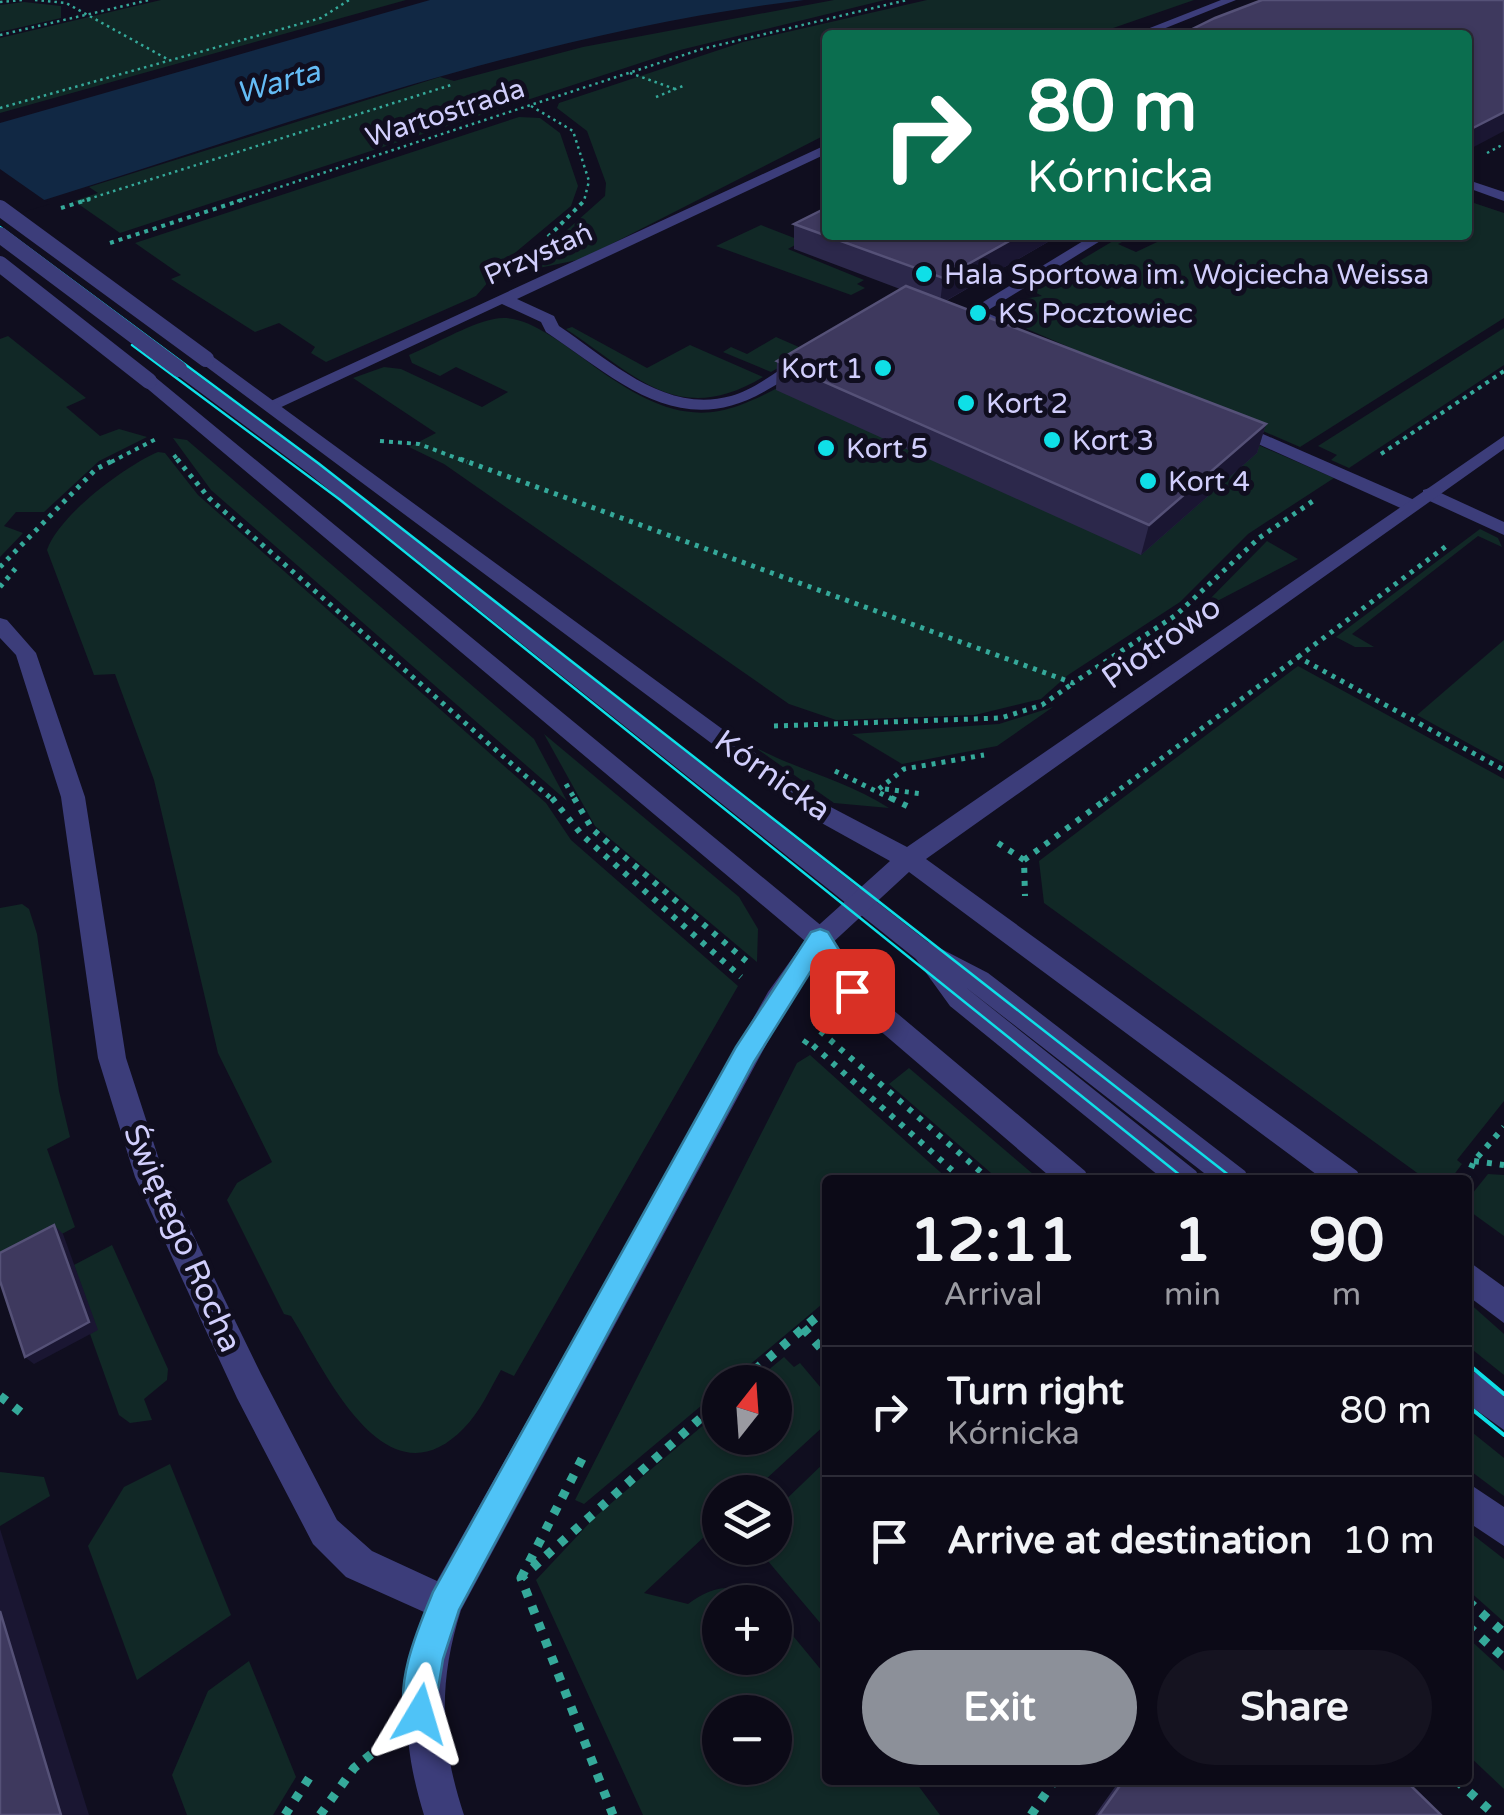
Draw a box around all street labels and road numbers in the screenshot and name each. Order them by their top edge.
street label: Wartostrada [362,71,529,155]
street label: Przystań [479,215,598,293]
street label: Piotrowo [1095,588,1228,697]
street label: Kórnicka [707,722,838,829]
street label: Świętego Rocha [115,1118,250,1358]

